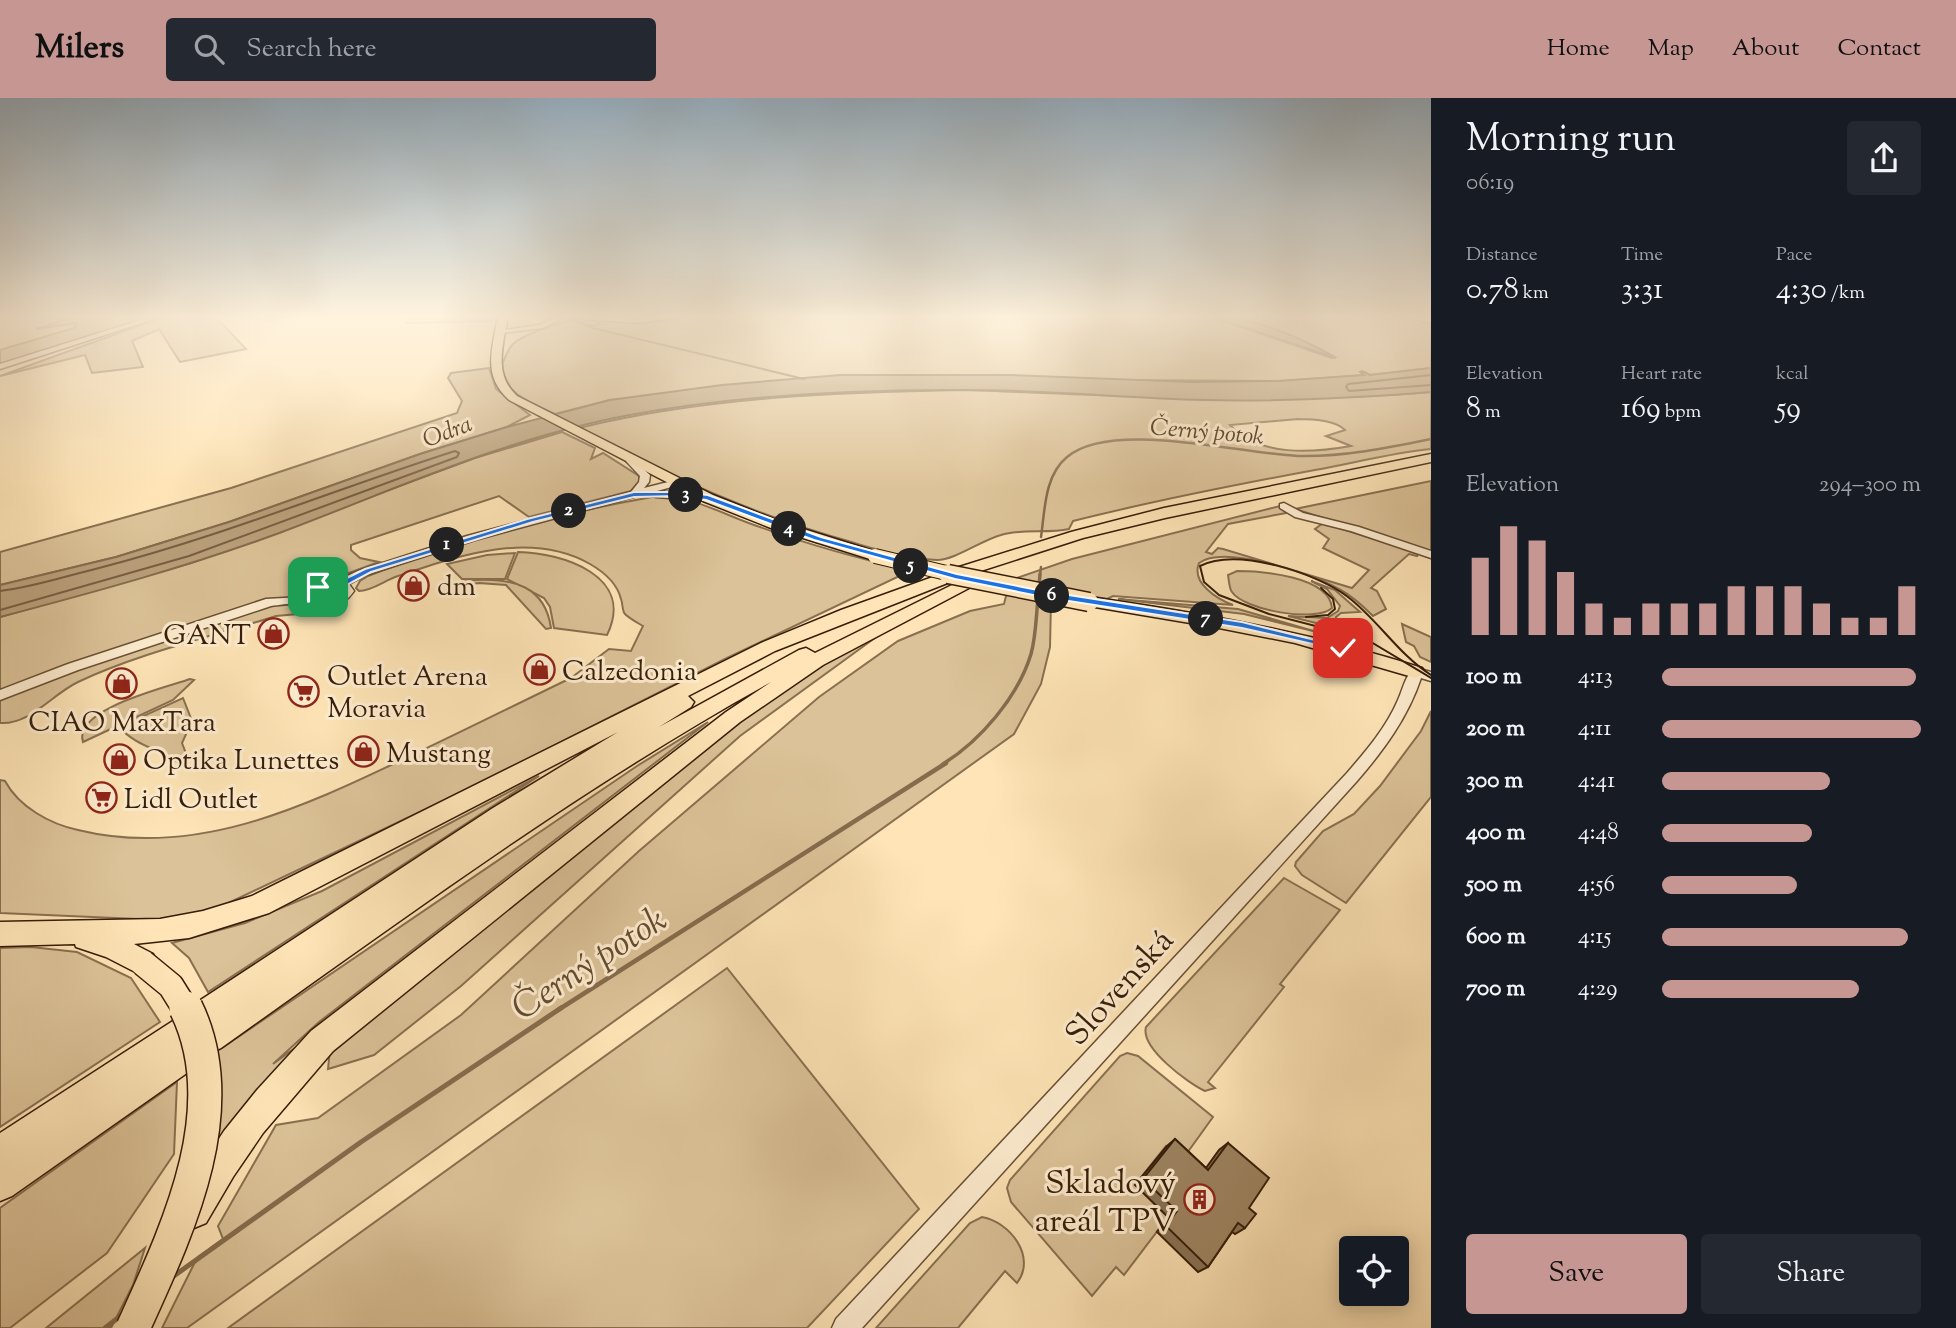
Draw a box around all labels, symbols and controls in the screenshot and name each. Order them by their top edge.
search box [166,18,656,81]
text: Milers [35,25,124,73]
icon: search [190,30,228,68]
text: Search here [246,31,377,68]
text: Home [1547,32,1610,66]
text: Map [1648,32,1694,66]
text: About [1732,32,1799,66]
text: Contact [1837,32,1921,66]
text: Morning run [1466,114,1676,168]
button: share [1847,121,1921,195]
text: 06:19 [1466,167,1514,200]
text: Distance [1466,242,1538,269]
text: Time [1621,242,1663,269]
text: Pace [1776,242,1812,269]
text: 0.78 [1466,269,1519,312]
text: 3:31 [1621,269,1663,312]
text: 4:30 [1776,269,1827,312]
text: km [1519,280,1549,307]
text: /km [1827,280,1865,307]
text: Elevation [1466,361,1543,388]
text: Heart rate [1621,361,1702,388]
text: kcal [1776,361,1809,388]
text: 8 [1466,388,1481,431]
text: 169 [1621,388,1661,431]
text: 59 [1776,388,1801,431]
text: m [1481,399,1501,426]
text: bpm [1661,399,1701,426]
water label: Odra [418,408,477,457]
water label: Černý potok [1149,410,1265,455]
text: Elevation [1466,469,1559,502]
text: 294–300 m [1819,469,1921,502]
pin: 3 [668,478,704,512]
text: 3 [682,481,689,508]
pin: 2 [552,494,586,528]
text: 2 [564,497,573,524]
pin: 4 [772,512,806,546]
text: 4 [784,515,793,542]
pin: 1 [430,528,464,562]
text: 1 [443,531,450,558]
pin: 5 [894,548,928,584]
text: 5 [907,552,914,579]
pin [288,557,348,617]
icon: arrive [299,568,337,606]
shop icon: dm [397,568,431,602]
place label: dm [437,568,476,608]
pin: 6 [1034,578,1070,614]
text: 6 [1047,582,1056,609]
pin: 7 [1188,602,1224,636]
text: 7 [1201,605,1210,632]
place label: GANT [163,617,251,657]
shop icon: GANT [257,617,291,651]
pin [1313,618,1373,678]
icon: check [1324,629,1362,667]
shop icon: Calzedonia [522,653,556,687]
place label: Calzedonia [562,653,697,693]
place label: Outlet Arena Moravia [327,658,488,730]
text: 100 m [1466,661,1522,694]
text: 4:13 [1578,661,1613,694]
shop icon: CIAO MaxTara [105,667,139,701]
supermarket icon: Outlet Arena Moravia [287,674,321,708]
place label: CIAO MaxTara [28,704,216,744]
text: 200 m [1466,713,1525,746]
text: 4:11 [1578,713,1611,746]
shop icon: Mustang [346,735,380,769]
place label: Mustang [386,735,491,775]
shop icon: Optika Lunettes [103,742,137,776]
place label: Optika Lunettes [143,742,339,782]
text: 300 m [1466,765,1523,798]
text: 4:41 [1578,765,1615,798]
supermarket icon: Lidl Outlet [84,781,118,815]
place label: Lidl Outlet [124,781,258,821]
text: 400 m [1466,817,1526,850]
text: 4:48 [1578,817,1619,850]
text: 500 m [1466,869,1522,902]
text: 4:56 [1578,869,1615,902]
water label: Černý potok [502,895,679,1036]
street label: Slovenská [1055,919,1187,1058]
text: 600 m [1466,921,1526,954]
text: 4:15 [1578,921,1611,954]
text: 700 m [1466,973,1525,1006]
text: 4:29 [1578,973,1618,1006]
place label: Skladový areál TPV [1034,1161,1176,1247]
building icon: Skladový areál TPV [1182,1183,1216,1217]
button: Save [1466,1234,1687,1314]
button: Share [1701,1234,1921,1314]
map controls [1339,1236,1409,1306]
button: locate [1339,1236,1409,1306]

